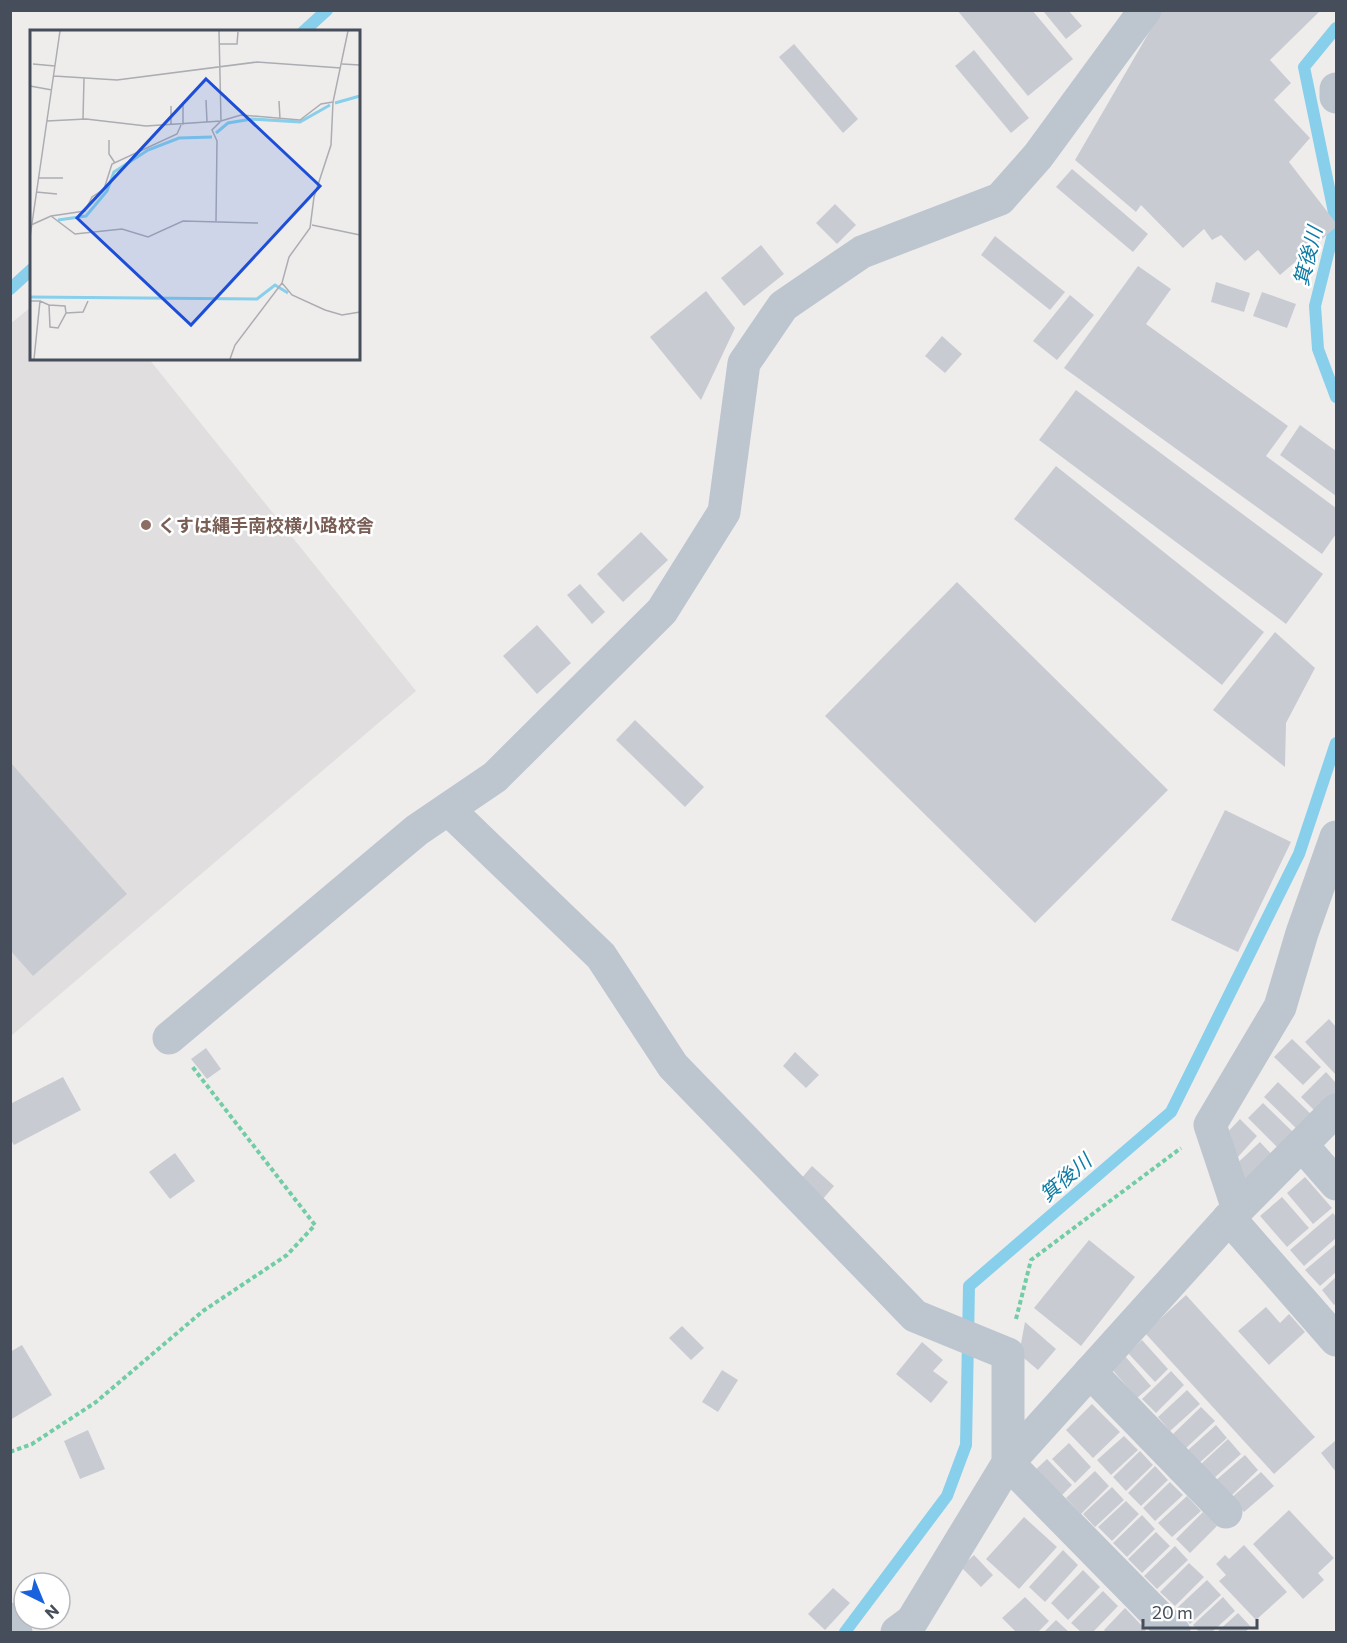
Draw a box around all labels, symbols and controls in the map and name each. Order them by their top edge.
inset map [30,30,360,360]
water label: 箕後川 [1288,222,1326,288]
place label: くすは縄手南校横小路校舎 [158,514,374,536]
marker: くすは縄手南校横小路校舎 [139,518,153,532]
water label: 箕後川 [1034,1147,1097,1206]
north arrow [12,1571,72,1631]
scale bar [1143,1592,1257,1630]
text: N [42,1601,63,1623]
text: 20 m [1152,1601,1193,1623]

